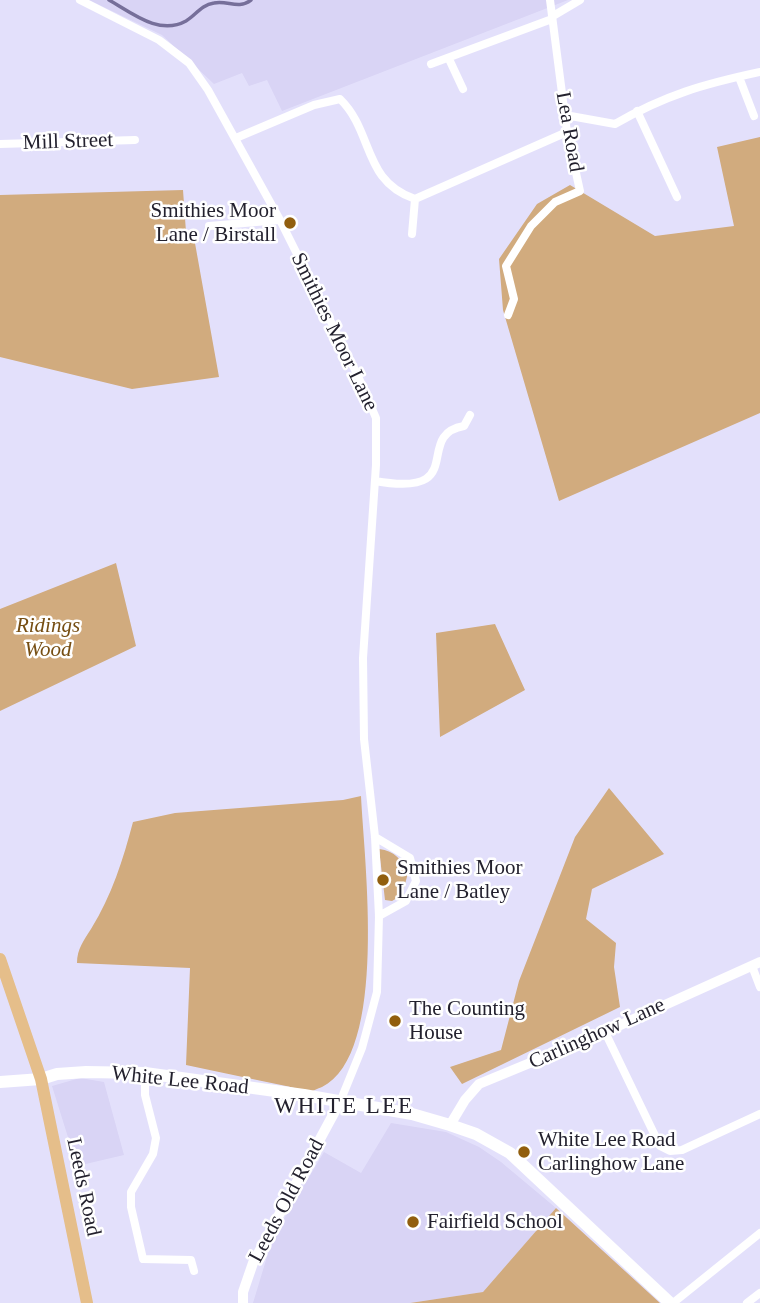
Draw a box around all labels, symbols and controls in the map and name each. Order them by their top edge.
street label: Lea Road [550,90,588,174]
street label: Mill Street [22,128,114,156]
place label: Smithies Moor Lane / Birstall [151,198,276,248]
marker: Smithies Moor Lane / Birstall [282,215,298,231]
street label: Smithies Moor Lane [285,249,383,415]
park label: Ridings Wood [16,613,80,663]
place label: Smithies Moor Lane / Batley [397,855,522,905]
marker: Smithies Moor Lane / Batley [375,872,391,888]
street label: Carlinghow Lane [525,993,669,1075]
place label: The Counting House [409,996,525,1046]
marker: The Counting House [387,1013,403,1029]
street label: White Lee Road [110,1061,250,1101]
district label: WHITE LEE [275,1093,413,1121]
place label: White Lee Road Carlinghow Lane [538,1127,684,1177]
street label: Leeds Old Road [244,1135,330,1267]
street label: Leeds Road [60,1136,106,1238]
marker: White Lee Road Carlinghow Lane [516,1144,532,1160]
place label: Fairfield School [427,1209,563,1235]
marker: Fairfield School [405,1214,421,1230]

